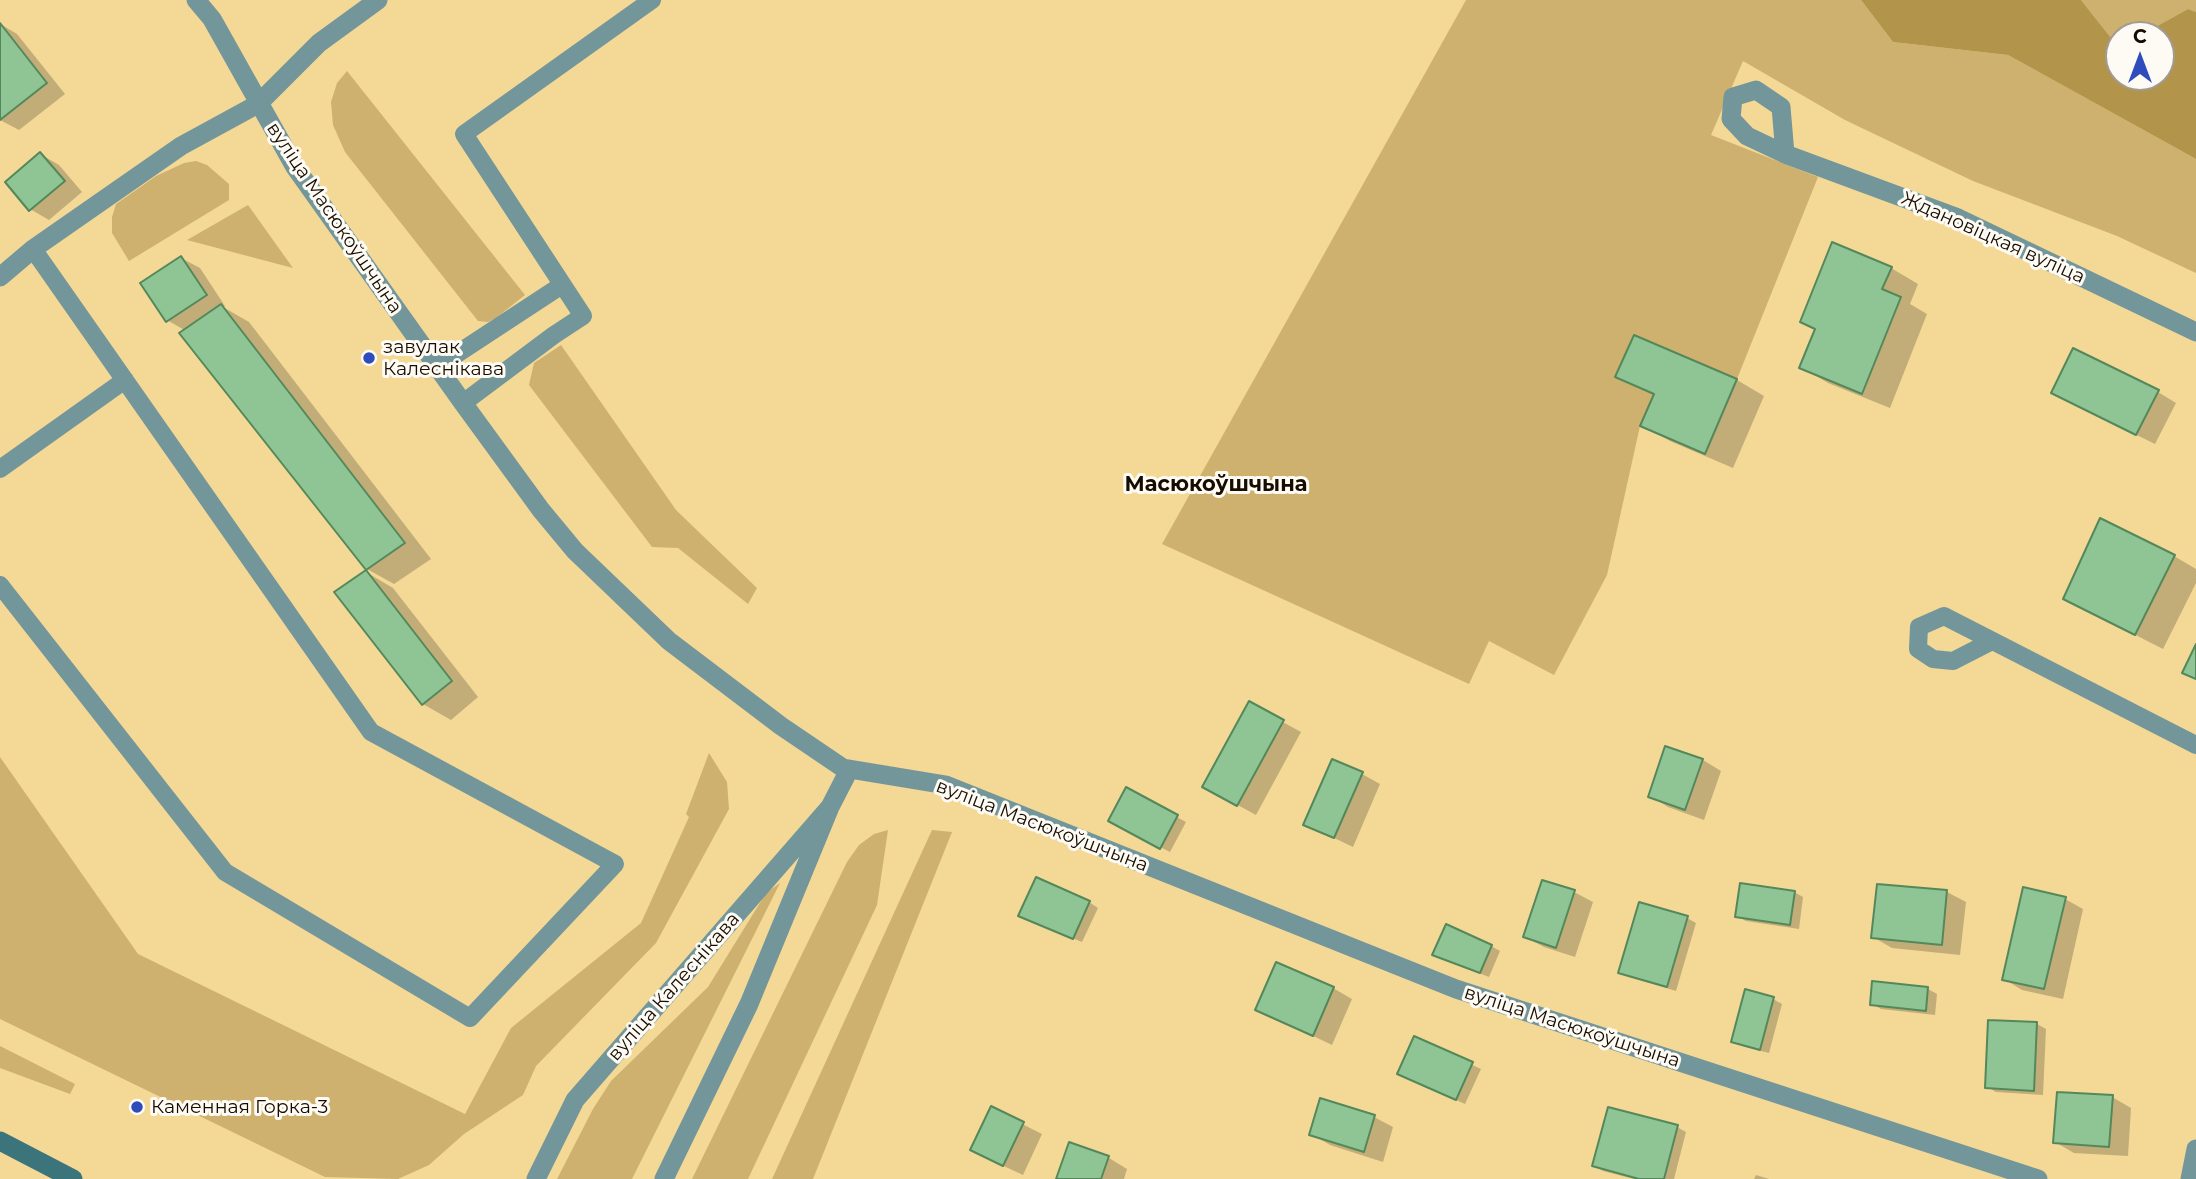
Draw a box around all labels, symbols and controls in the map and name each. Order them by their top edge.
north arrow [2105,21,2175,91]
text: С [2133,25,2147,48]
street label: вуліца Масюкоўшчына [262,118,406,318]
street label: Ждановіцкая вуліца [1898,187,2088,289]
place label: завулак Калеснікава [383,336,504,380]
marker: завулак Калеснікава [361,350,377,366]
district label: Масюкоўшчына [1125,472,1307,498]
street label: вуліца Масюкоўшчына [933,775,1151,877]
street label: вуліца Калеснікава [603,908,745,1066]
street label: вуліца Масюкоўшчына [1461,981,1683,1073]
place label: Каменная Горка-3 [151,1096,328,1118]
marker: Каменная Горка-3 [129,1099,145,1115]

